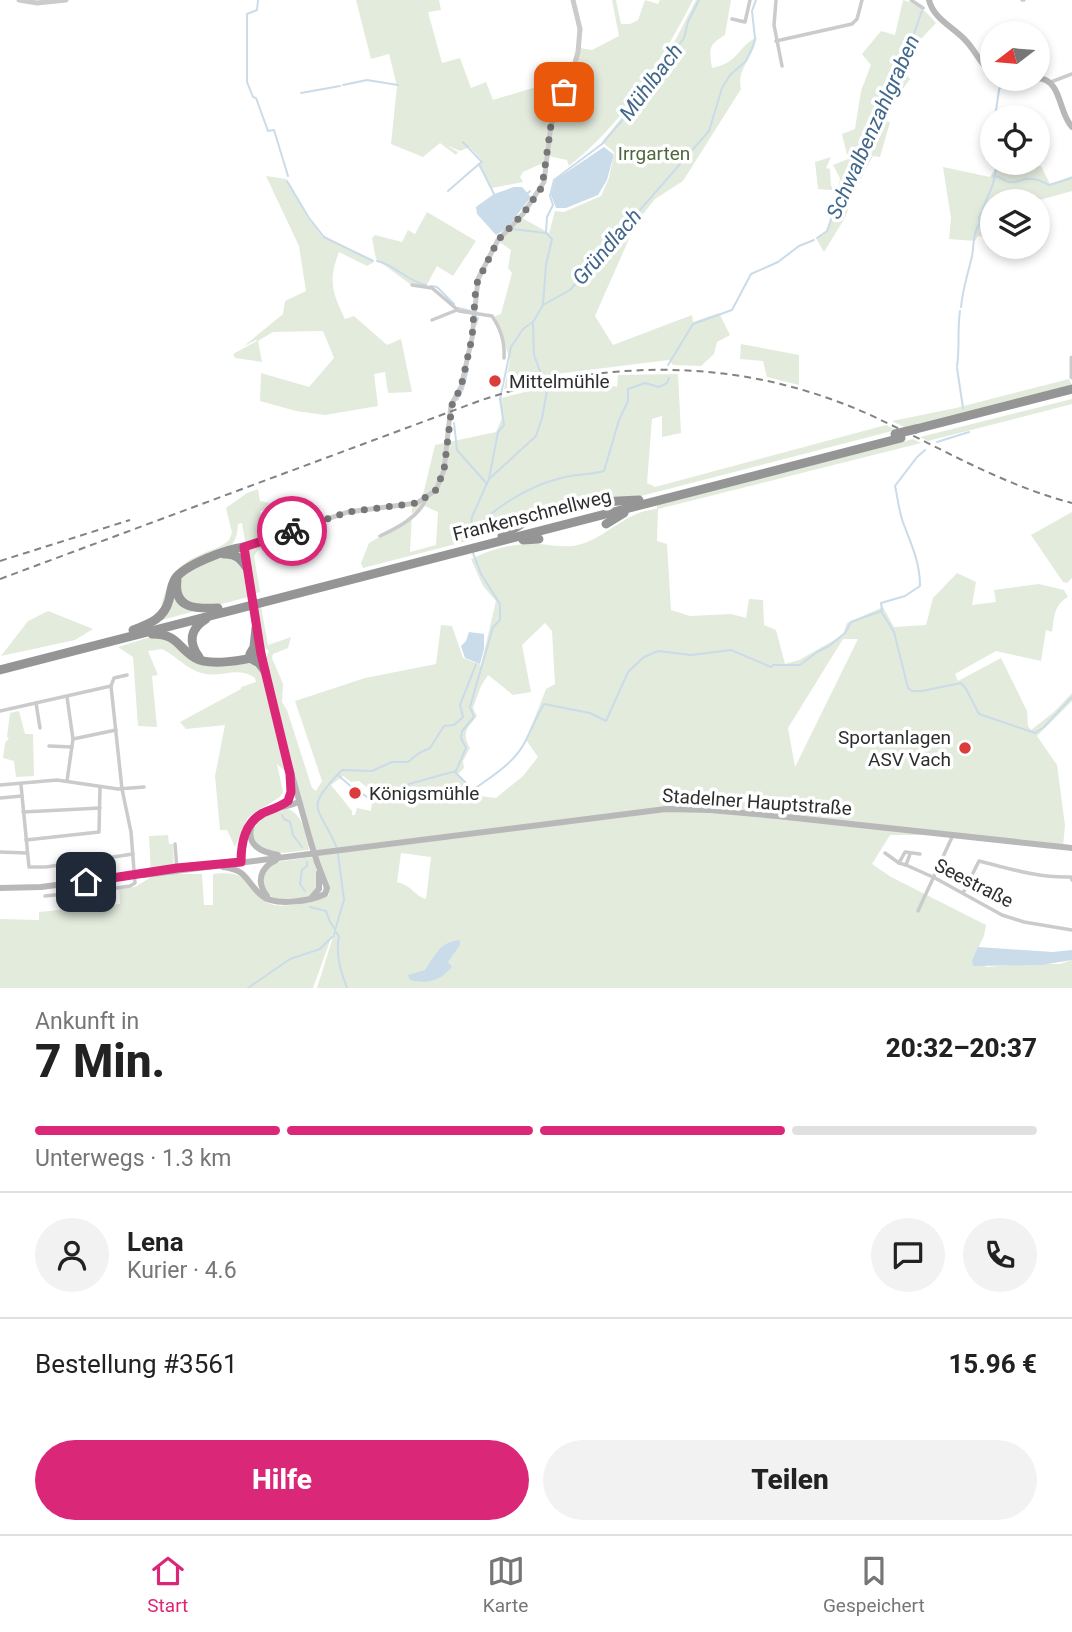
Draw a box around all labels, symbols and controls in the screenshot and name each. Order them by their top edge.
north arrow [980,21,1050,91]
map controls [980,21,1050,259]
water label: Schwalbenzahlgraben [822,31,924,223]
water label: Mühlbach [614,39,688,125]
pin [534,62,594,122]
icon: bag [545,73,583,111]
button: locate [980,105,1050,175]
park label: Irrgarten [618,142,690,165]
button: layers [980,189,1050,259]
water label: Gründlach [568,204,646,290]
place label: Mittelmühle [509,370,610,393]
marker: Mittelmühle [487,373,503,389]
street label: Frankenschnellweg [451,484,613,546]
courier [257,496,327,566]
icon: bike [273,512,311,550]
place label: Sportanlagen ASV Vach [838,726,951,771]
marker: Sportanlagen ASV Vach [957,740,973,756]
place label: Königsmühle [369,782,479,805]
street label: Stadelner Hauptstraße [661,784,853,820]
marker: Königsmühle [347,785,363,801]
pin [56,852,116,912]
street label: Seestraße [931,853,1017,913]
icon: home [67,863,105,901]
text: Ankunft in [35,1008,139,1035]
text: 20:32–20:37 [886,1033,1037,1063]
text: 7 Min. [35,1034,165,1088]
text: Unterwegs · 1.3 km [35,1145,231,1172]
button: person [35,1218,109,1292]
button: chat [871,1218,945,1292]
button: phone [963,1218,1037,1292]
text: Lena [127,1227,184,1257]
text: Kurier · 4.6 [127,1257,237,1284]
text: Bestellung #3561 [35,1349,238,1379]
text: 15.96 € [948,1349,1037,1379]
button: Hilfe [35,1440,529,1520]
button: Teilen [543,1440,1037,1520]
tab: Start [147,1552,188,1617]
tab: Karte [483,1552,528,1617]
tab: Gespeichert [823,1552,925,1617]

